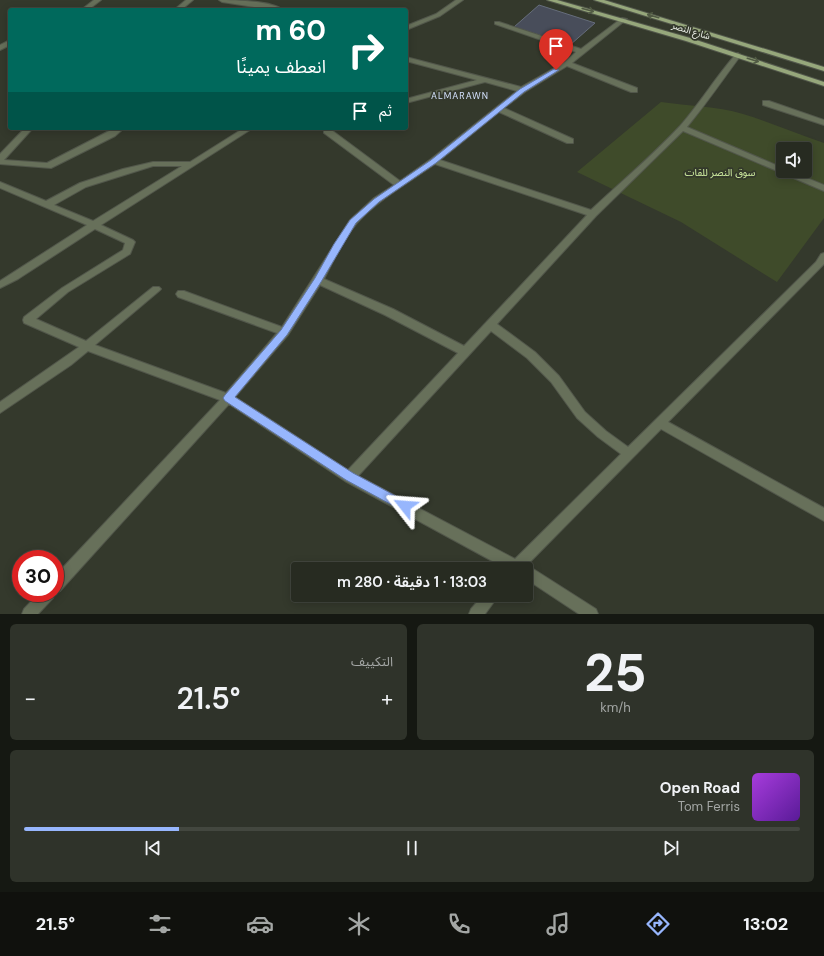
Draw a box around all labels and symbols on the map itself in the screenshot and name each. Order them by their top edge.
one-way arrow [581,7,594,14]
one-way arrow [647,12,660,19]
street label: شارع النصر [669,19,712,43]
pin [539,29,573,70]
one-way arrow [746,57,759,64]
district label: ALMARAWN [431,90,489,102]
park label: سوق النصر للقات [685,166,756,179]
position arrow [384,485,426,527]
speed limit sign: 30 [12,550,64,602]

